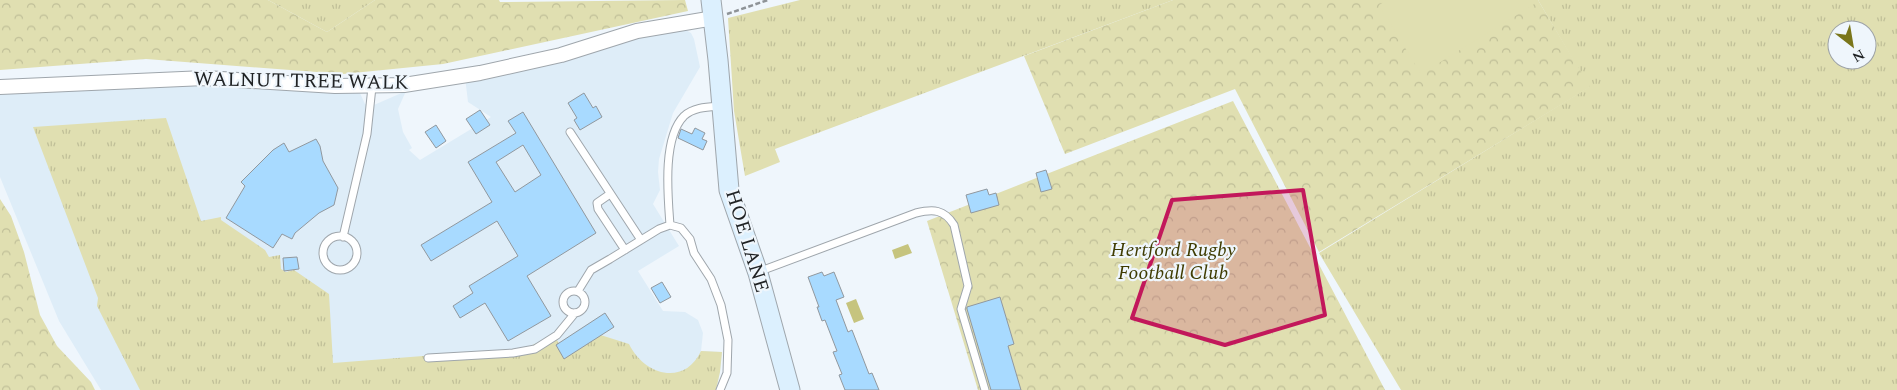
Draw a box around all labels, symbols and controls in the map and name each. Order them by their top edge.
north arrow [1827,20,1877,70]
text: N [1848,44,1869,68]
street label: WALNUT TREE WALK [193,64,409,98]
street label: HOE LANE [717,186,777,296]
park label: Hertford Rugby Football Club [1110,235,1236,288]

